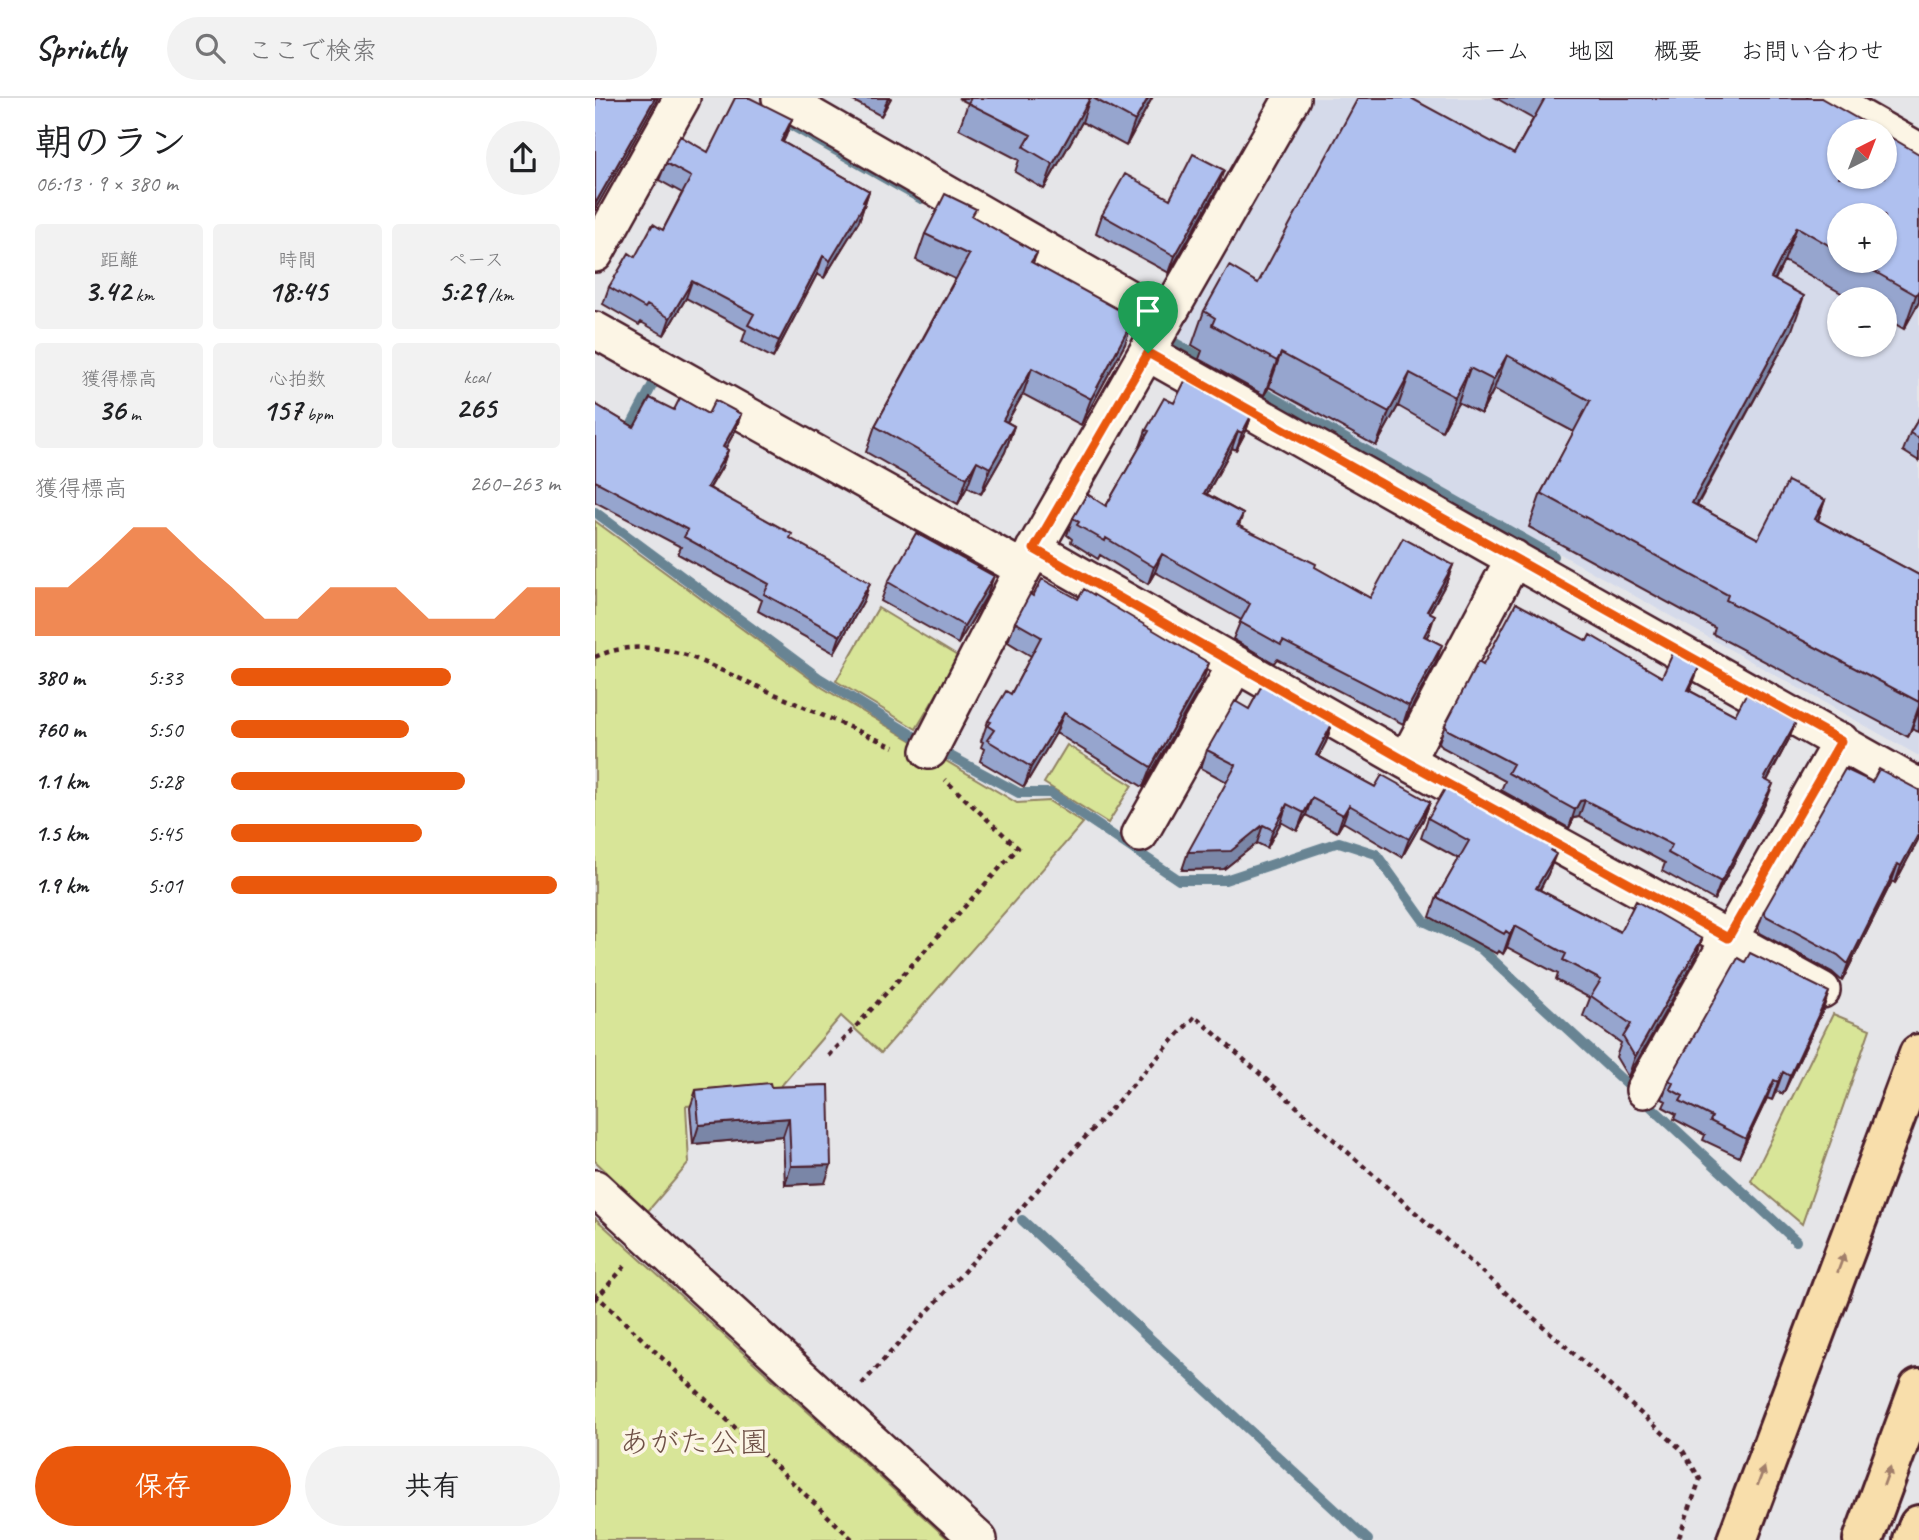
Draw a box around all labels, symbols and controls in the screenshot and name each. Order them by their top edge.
search box [167,17,657,80]
text: Sprintly [35,27,125,69]
icon: search [191,29,229,67]
text: ここで検索 [247,34,377,67]
text: ホーム [1459,36,1530,66]
text: 地図 [1568,36,1616,66]
text: 概要 [1654,36,1702,66]
text: お問い合わせ [1740,36,1884,66]
text: 朝のラン [35,119,187,166]
north arrow [1827,119,1897,189]
map controls [1827,119,1897,357]
button: share [486,121,560,195]
text: 06:13 · 9 × 380 m [35,169,178,198]
button: + [1827,203,1897,273]
text: 距離 [100,248,138,272]
text: 時間 [278,248,317,272]
text: ペース [448,248,504,272]
text: 3.42 [84,272,131,310]
text: 18:45 [268,272,327,310]
text: 5:29 [438,272,484,310]
pin [1118,281,1178,353]
text: km [131,283,154,307]
text: /km [484,283,513,307]
button: − [1827,287,1897,357]
icon: arrive [1129,292,1167,330]
text: kcal [463,365,488,389]
text: 獲得標高 [81,367,157,391]
text: 心拍数 [269,367,326,391]
text: 265 [455,389,496,427]
text: 36 [98,391,125,429]
text: 157 [262,391,302,429]
text: m [125,402,141,426]
text: bpm [302,402,333,426]
text: 260–263 m [469,469,560,498]
text: 獲得標高 [35,474,127,503]
text: 380 m [35,663,85,692]
text: 5:33 [147,663,183,692]
text: 760 m [35,715,85,744]
text: 5:50 [147,715,183,744]
text: 1.1 km [35,767,89,796]
text: 5:28 [147,767,183,796]
text: 1.5 km [35,819,88,848]
text: 5:45 [147,819,183,848]
text: 1.9 km [35,871,88,900]
text: 5:01 [147,871,183,900]
one-way arrow [1835,1252,1846,1273]
park label: あがた公園 [619,1423,769,1461]
button: 保存 [35,1446,291,1526]
button: 共有 [305,1446,560,1526]
one-way arrow [1881,1465,1892,1486]
one-way arrow [1756,1466,1767,1487]

